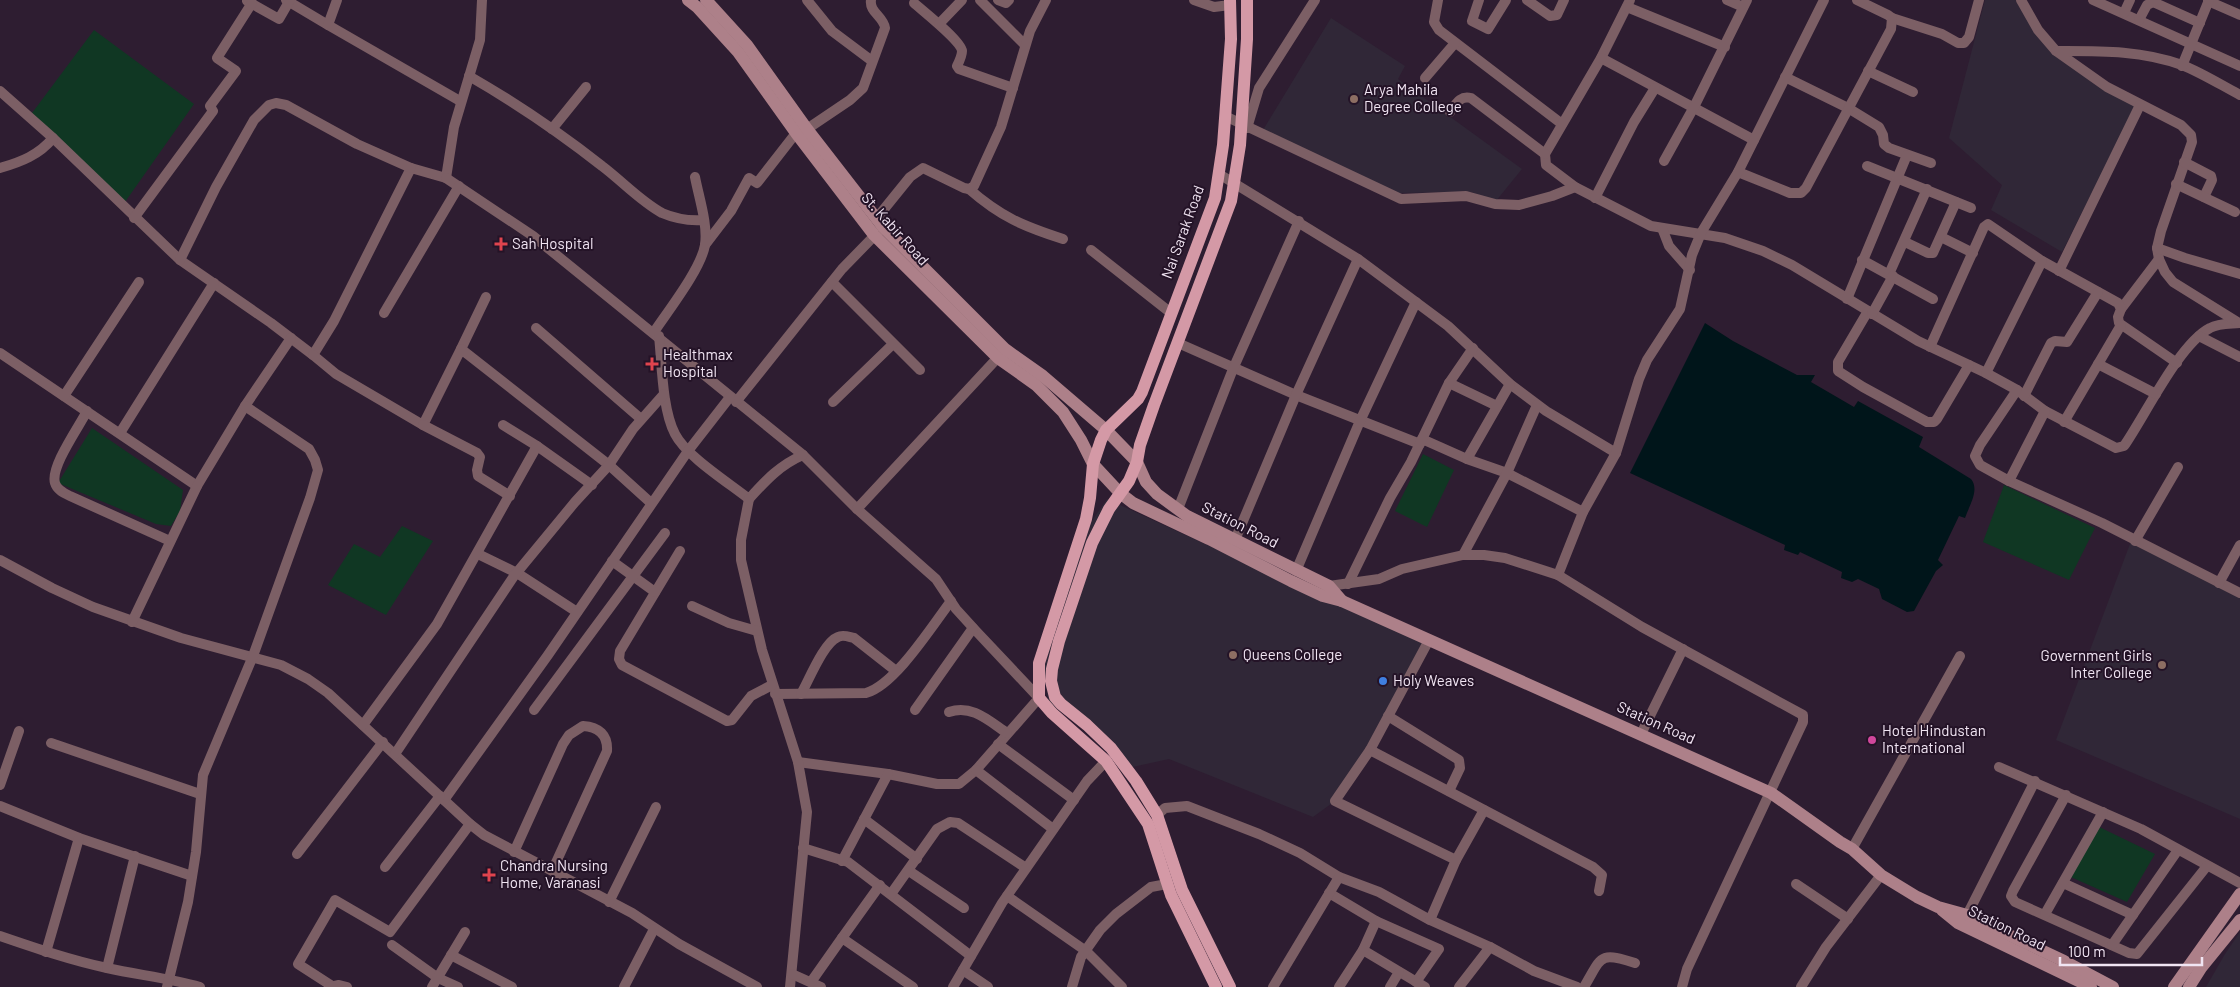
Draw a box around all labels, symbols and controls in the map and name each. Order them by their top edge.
place label: Arya Mahila Degree College [1364,80,1462,115]
marker: Arya Mahila Degree College [1348,93,1360,105]
street label: Nai Sarak Road [1157,183,1207,281]
street label: St. Kabir Road [858,188,933,268]
place label: Sah Hospital [512,234,593,252]
marker: Sah Hospital [494,237,508,251]
place label: Healthmax Hospital [663,345,733,380]
marker: Healthmax Hospital [645,357,659,371]
street label: Station Road [1199,497,1282,551]
place label: Queens College [1243,645,1342,663]
place label: Government Girls Inter College [2041,646,2152,681]
marker: Queens College [1227,649,1239,661]
marker: Government Girls Inter College [2156,659,2168,671]
place label: Holy Weaves [1393,671,1474,689]
marker: Holy Weaves [1377,675,1389,687]
street label: Station Road [1615,697,1698,747]
place label: Hotel Hindustan International [1882,721,1986,756]
marker: Hotel Hindustan International [1866,734,1878,746]
place label: Chandra Nursing Home, Varanasi [500,856,608,891]
marker: Chandra Nursing Home, Varanasi [482,868,496,882]
street label: Station Road [1966,901,2049,954]
scale bar [2060,934,2202,966]
text: 100 m [2068,942,2106,960]

